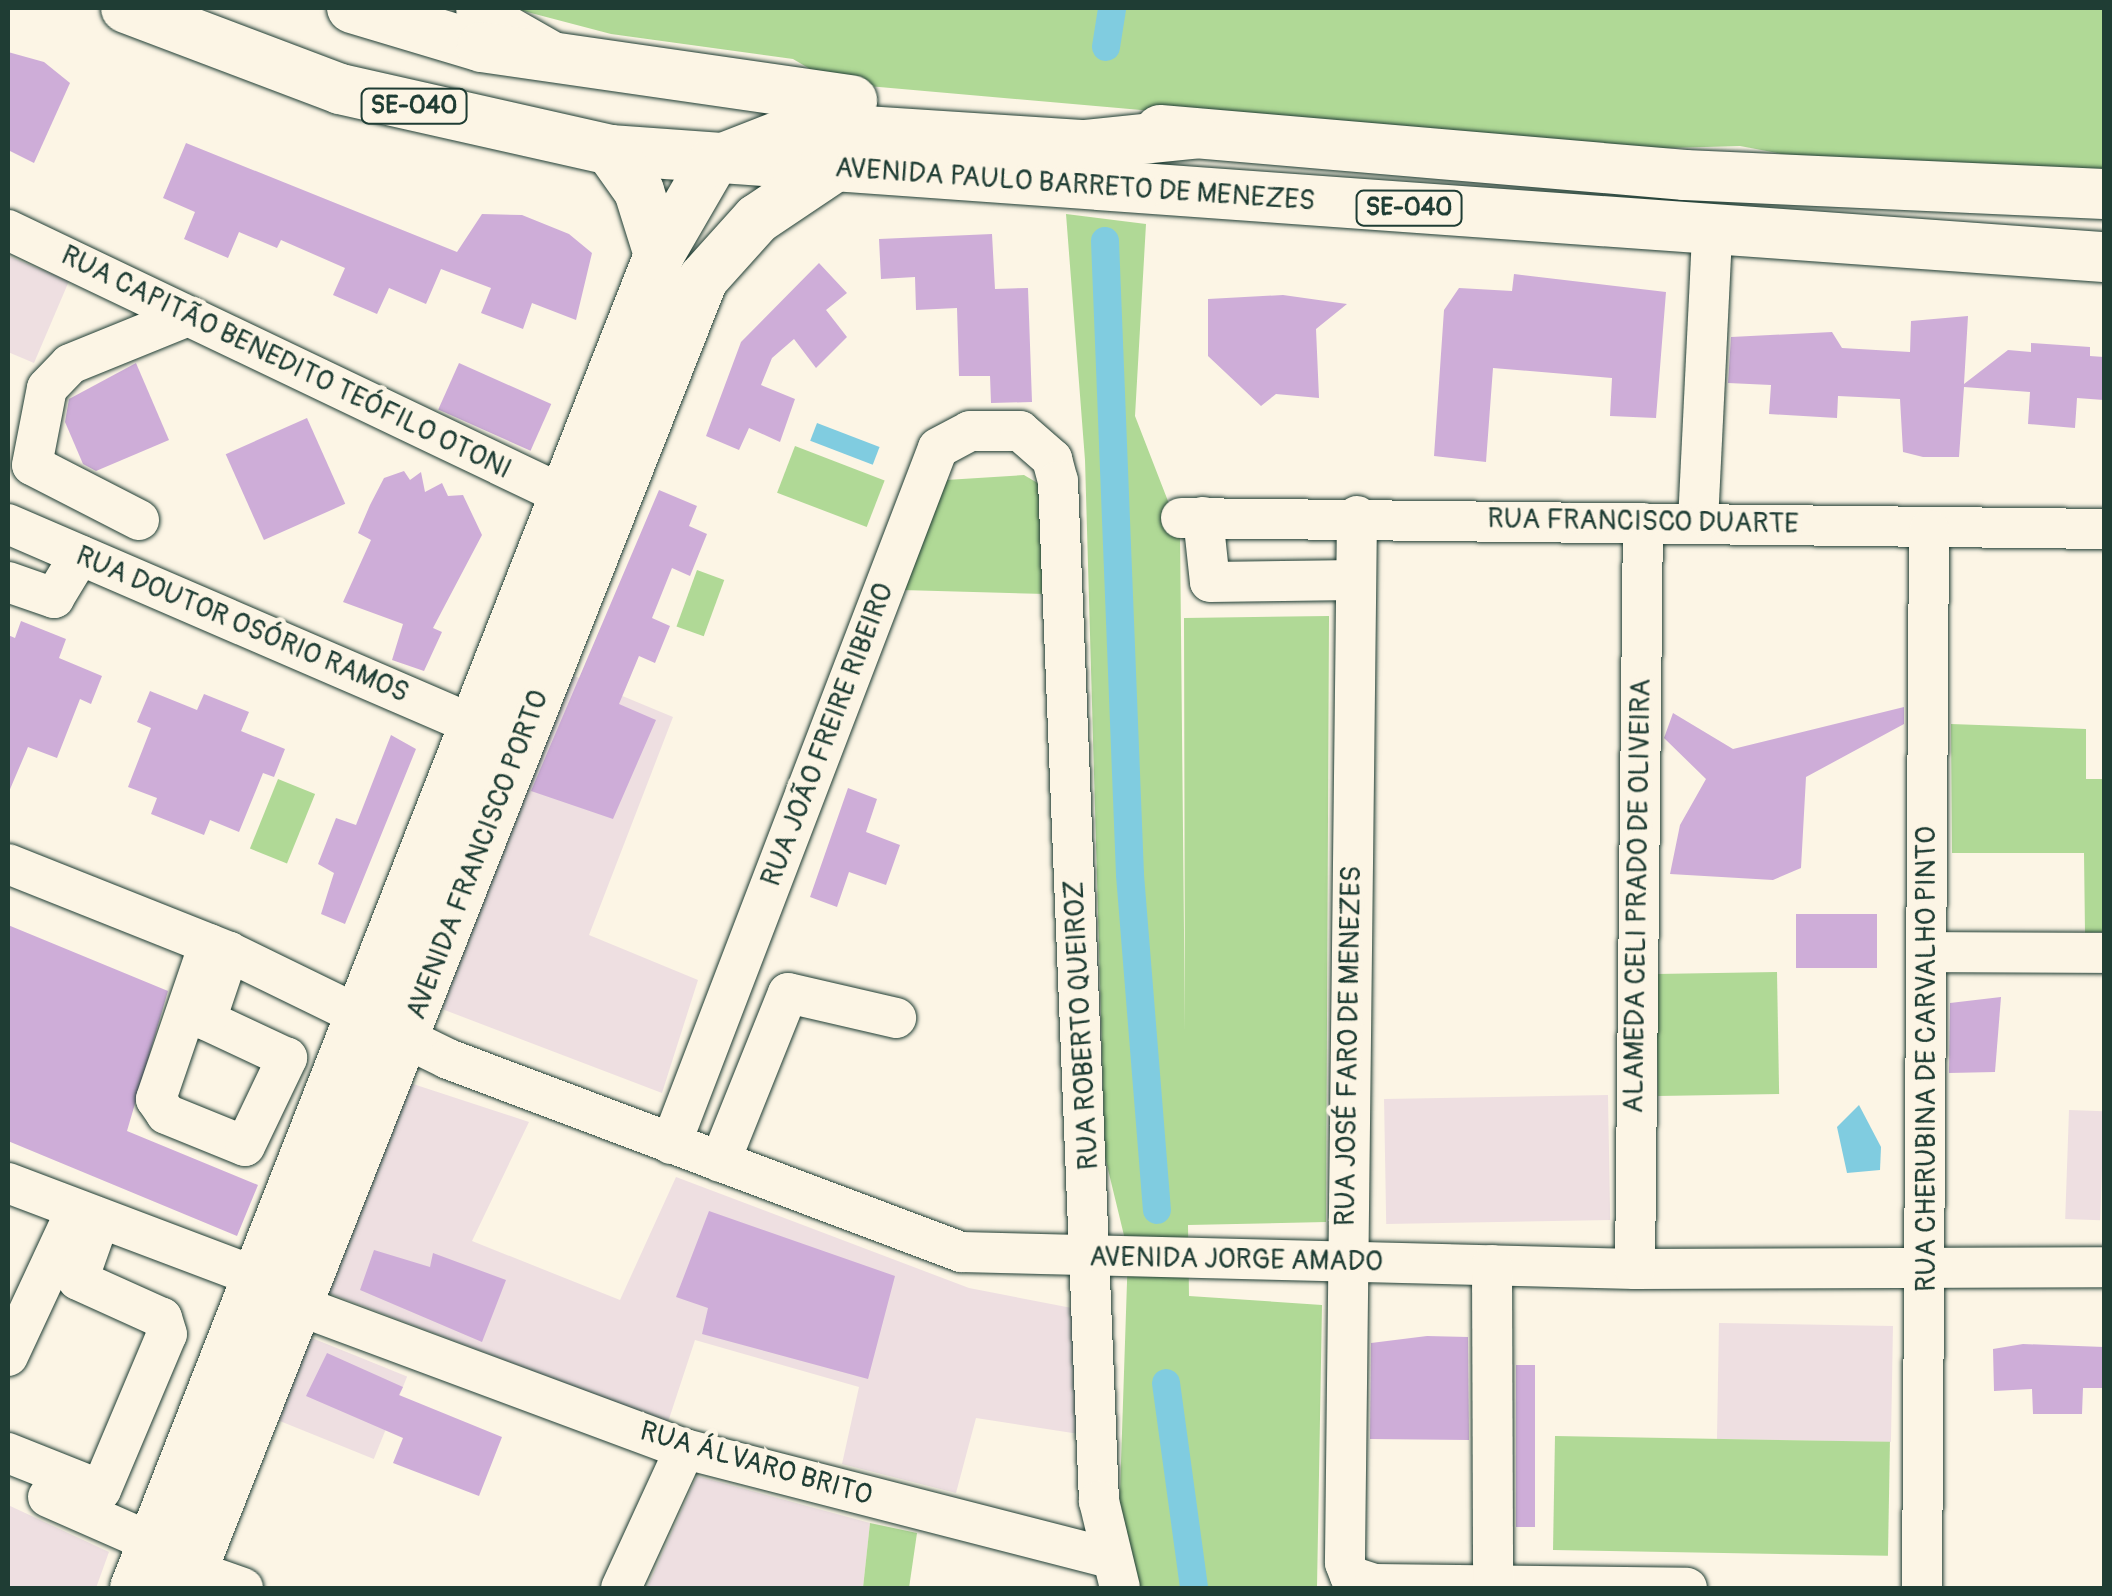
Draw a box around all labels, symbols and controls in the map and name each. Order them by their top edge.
road number: SE-040 [359,86,469,126]
street label: AVENIDA PAULO BARRETO DE MENEZES [834,151,1316,219]
road number: SE-040 [1354,188,1464,228]
street label: RUA CAPITÃO BENEDITO TEÓFILO OTONI [55,239,517,487]
street label: RUA FRANCISCO DUARTE [1487,502,1799,542]
street label: RUA DOUTOR OSÓRIO RAMOS [71,540,413,710]
street label: RUA JOÃO FREIRE RIBEIRO [755,579,901,891]
street label: ALAMEDA CELI PRADO DE OLIVEIRA [1617,678,1659,1114]
street label: AVENIDA FRANCISCO PORTO [400,686,556,1024]
street label: RUA CHERUBINA DE CARVALHO PINTO [1910,826,1944,1292]
street label: RUA JOSÉ FARO DE MENEZES [1329,866,1369,1226]
street label: RUA ROBERTO QUEIROZ [1058,879,1106,1171]
street label: AVENIDA JORGE AMADO [1089,1241,1383,1279]
street label: RUA ÁLVARO BRITO [636,1415,876,1513]

